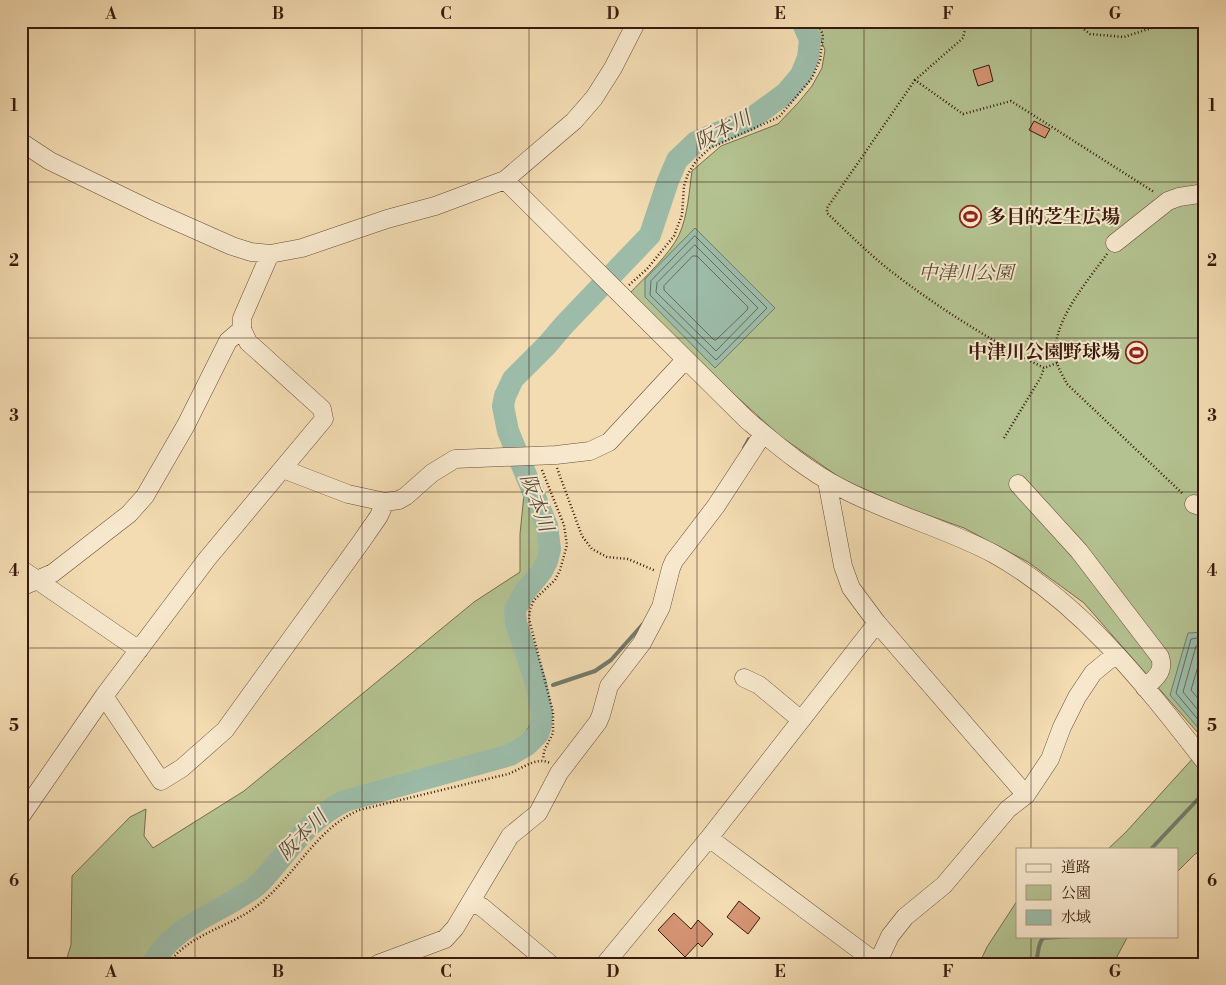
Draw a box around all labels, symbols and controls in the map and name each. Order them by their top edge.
text: A [104,4,117,24]
text: B [272,4,284,24]
text: C [440,4,452,24]
text: D [607,4,620,24]
text: E [774,4,786,24]
text: F [942,4,954,24]
text: G [1109,4,1122,24]
text: 1 [10,96,18,116]
text: 1 [1208,96,1216,116]
water label: 阪本川 [691,105,757,156]
sports icon: 多目的芝生広場 [959,205,983,229]
place label: 多目的芝生広場 [987,205,1120,229]
text: 2 [9,251,19,271]
text: 2 [1207,251,1217,271]
park label: 中津川公園 [918,261,1016,285]
place label: 中津川公園野球場 [968,340,1120,364]
sports icon: 中津川公園野球場 [1124,340,1148,364]
text: 3 [9,406,19,426]
text: 3 [1207,406,1217,426]
water label: 阪本川 [514,471,559,537]
text: 4 [9,561,20,581]
text: 4 [1207,561,1218,581]
text: 5 [9,716,19,736]
text: 5 [1207,716,1217,736]
water label: 阪本川 [273,805,334,866]
legend [1016,848,1178,938]
text: 道路 [1061,858,1091,877]
text: 6 [9,871,19,891]
text: 6 [1207,871,1217,891]
text: 公園 [1061,884,1091,903]
text: 水域 [1061,908,1091,927]
text: A [104,962,117,982]
text: B [272,962,284,982]
text: C [440,962,452,982]
text: D [607,962,620,982]
text: E [774,962,786,982]
text: F [942,962,954,982]
text: G [1109,962,1122,982]

